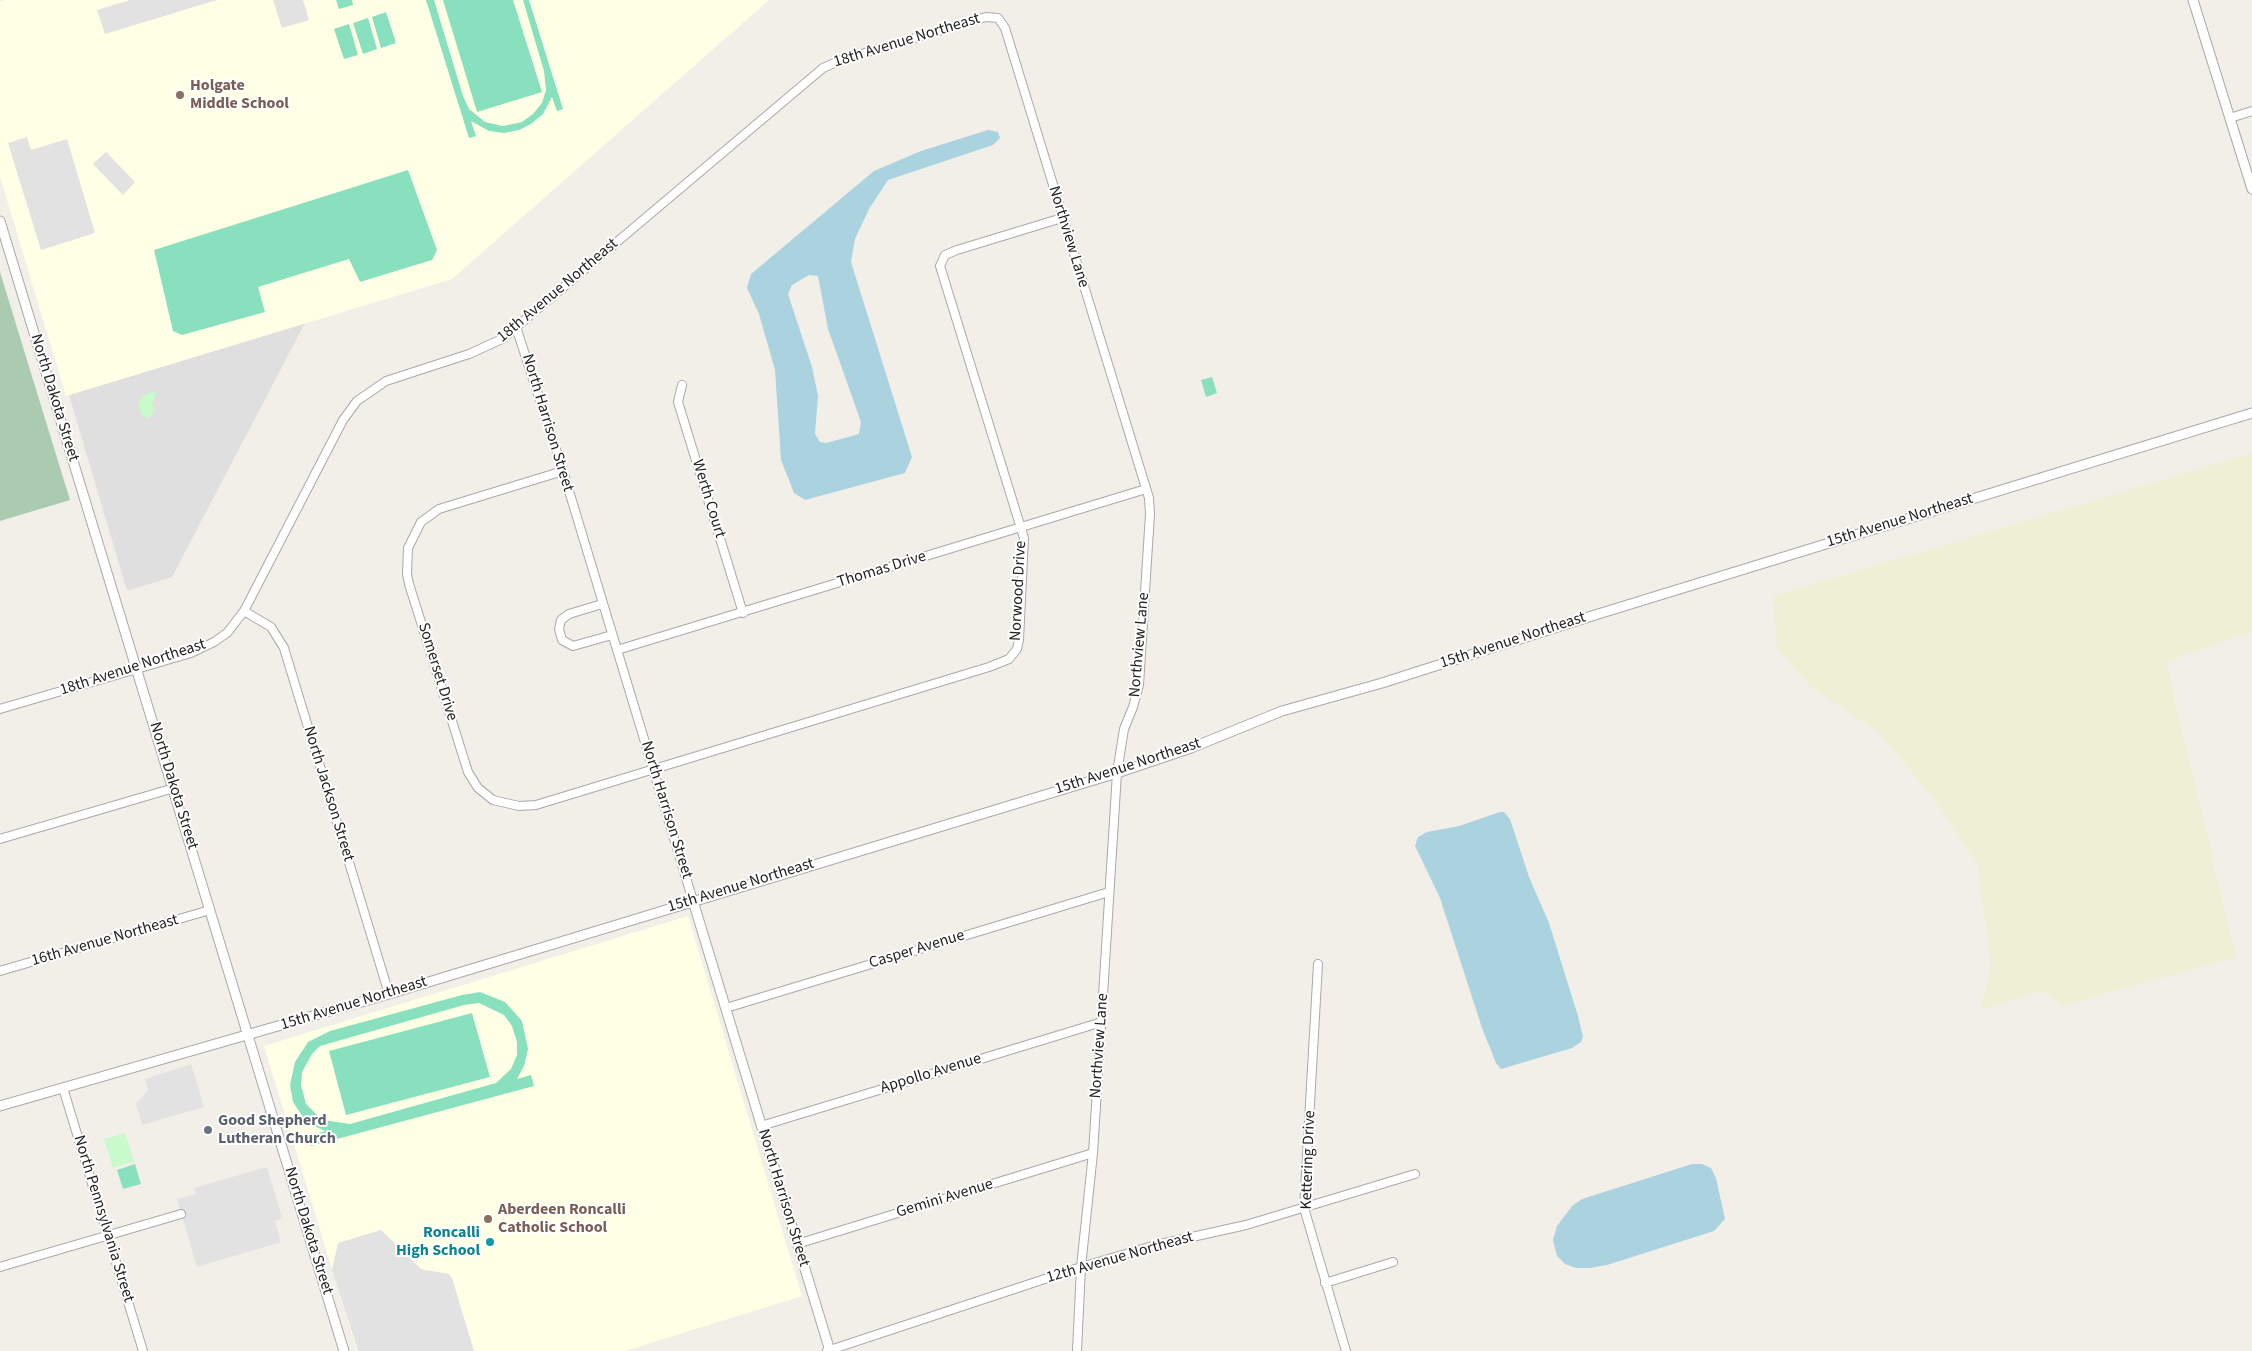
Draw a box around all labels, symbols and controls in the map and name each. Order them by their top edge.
street label: 18th Avenue Northeast [832,10,982,72]
place label: Holgate Middle School [190,76,289,114]
marker: Holgate Middle School [174,89,186,101]
street label: Northview Lane [1043,184,1093,290]
street label: 18th Avenue Northeast [494,235,622,347]
street label: North Dakota Street [25,332,83,464]
street label: North Harrison Street [517,352,577,494]
street label: Werth Court [687,458,729,540]
street label: 15th Avenue Northeast [1825,490,1975,552]
street label: Norwood Drive [1007,540,1031,642]
street label: Thomas Drive [835,547,929,593]
street label: Northview Lane [1126,592,1154,698]
street label: 15th Avenue Northeast [1438,608,1588,674]
street label: Somerset Drive [413,621,461,723]
street label: 18th Avenue Northeast [58,635,208,701]
street label: North Dakota Street [144,720,202,852]
street label: North Jackson Street [298,724,358,864]
street label: 15th Avenue Northeast [1053,734,1203,800]
street label: North Harrison Street [636,739,696,881]
street label: 15th Avenue Northeast [666,855,816,917]
street label: 16th Avenue Northeast [29,911,181,971]
street label: Casper Avenue [867,926,967,974]
street label: 15th Avenue Northeast [279,973,429,1035]
street label: Northview Lane [1087,993,1113,1099]
street label: Appollo Avenue [878,1050,984,1098]
street label: Kettering Drive [1298,1110,1320,1210]
place label: Good Shepherd Lutheran Church [218,1111,336,1149]
marker: Good Shepherd Lutheran Church [202,1124,214,1136]
street label: North Harrison Street [753,1127,813,1269]
street label: North Pennsylvania Street [68,1133,138,1305]
street label: North Dakota Street [279,1165,337,1297]
street label: Gemini Avenue [894,1175,996,1223]
place label: Aberdeen Roncalli Catholic School [498,1200,626,1238]
marker: Aberdeen Roncalli Catholic School [482,1213,494,1225]
place label: Roncalli High School [396,1223,480,1261]
street label: 12th Avenue Northeast [1044,1228,1196,1288]
marker: Roncalli High School [484,1236,496,1248]

